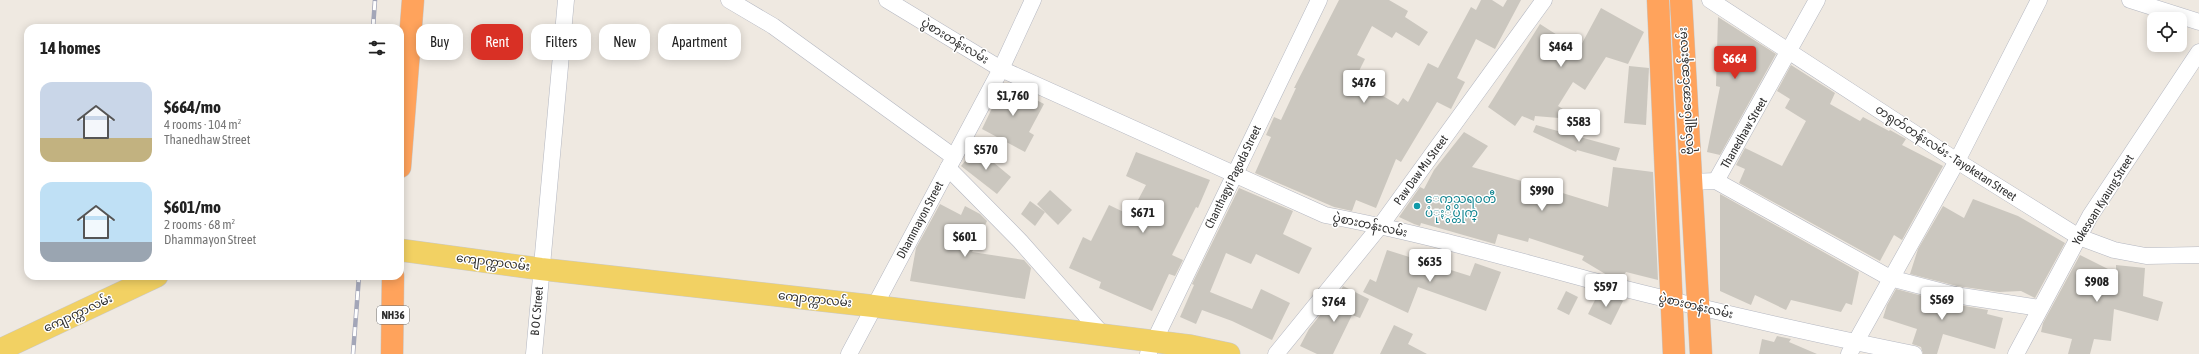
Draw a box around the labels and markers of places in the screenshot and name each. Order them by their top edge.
pin: $464 [1537,34,1585,68]
pin: $664 [1711,46,1759,80]
pin: $476 [1340,70,1388,104]
pin: $1,760 [980,83,1046,117]
pin: $583 [1555,109,1603,143]
pin: $570 [962,137,1010,171]
pin: $990 [1518,178,1566,212]
place label: ေကသရ၀တီ ပံုႏွိပ္တိုက္ [1425,190,1496,223]
pin: $671 [1119,200,1167,234]
marker: ေကသရ၀တီ ပံုႏွိပ္တိုက္ [1412,201,1422,211]
pin: $601 [941,224,989,258]
pin: $635 [1406,249,1454,283]
pin: $908 [2073,269,2121,303]
pin: $597 [1582,274,1630,308]
pin: $569 [1918,287,1966,321]
pin: $764 [1310,289,1358,323]

